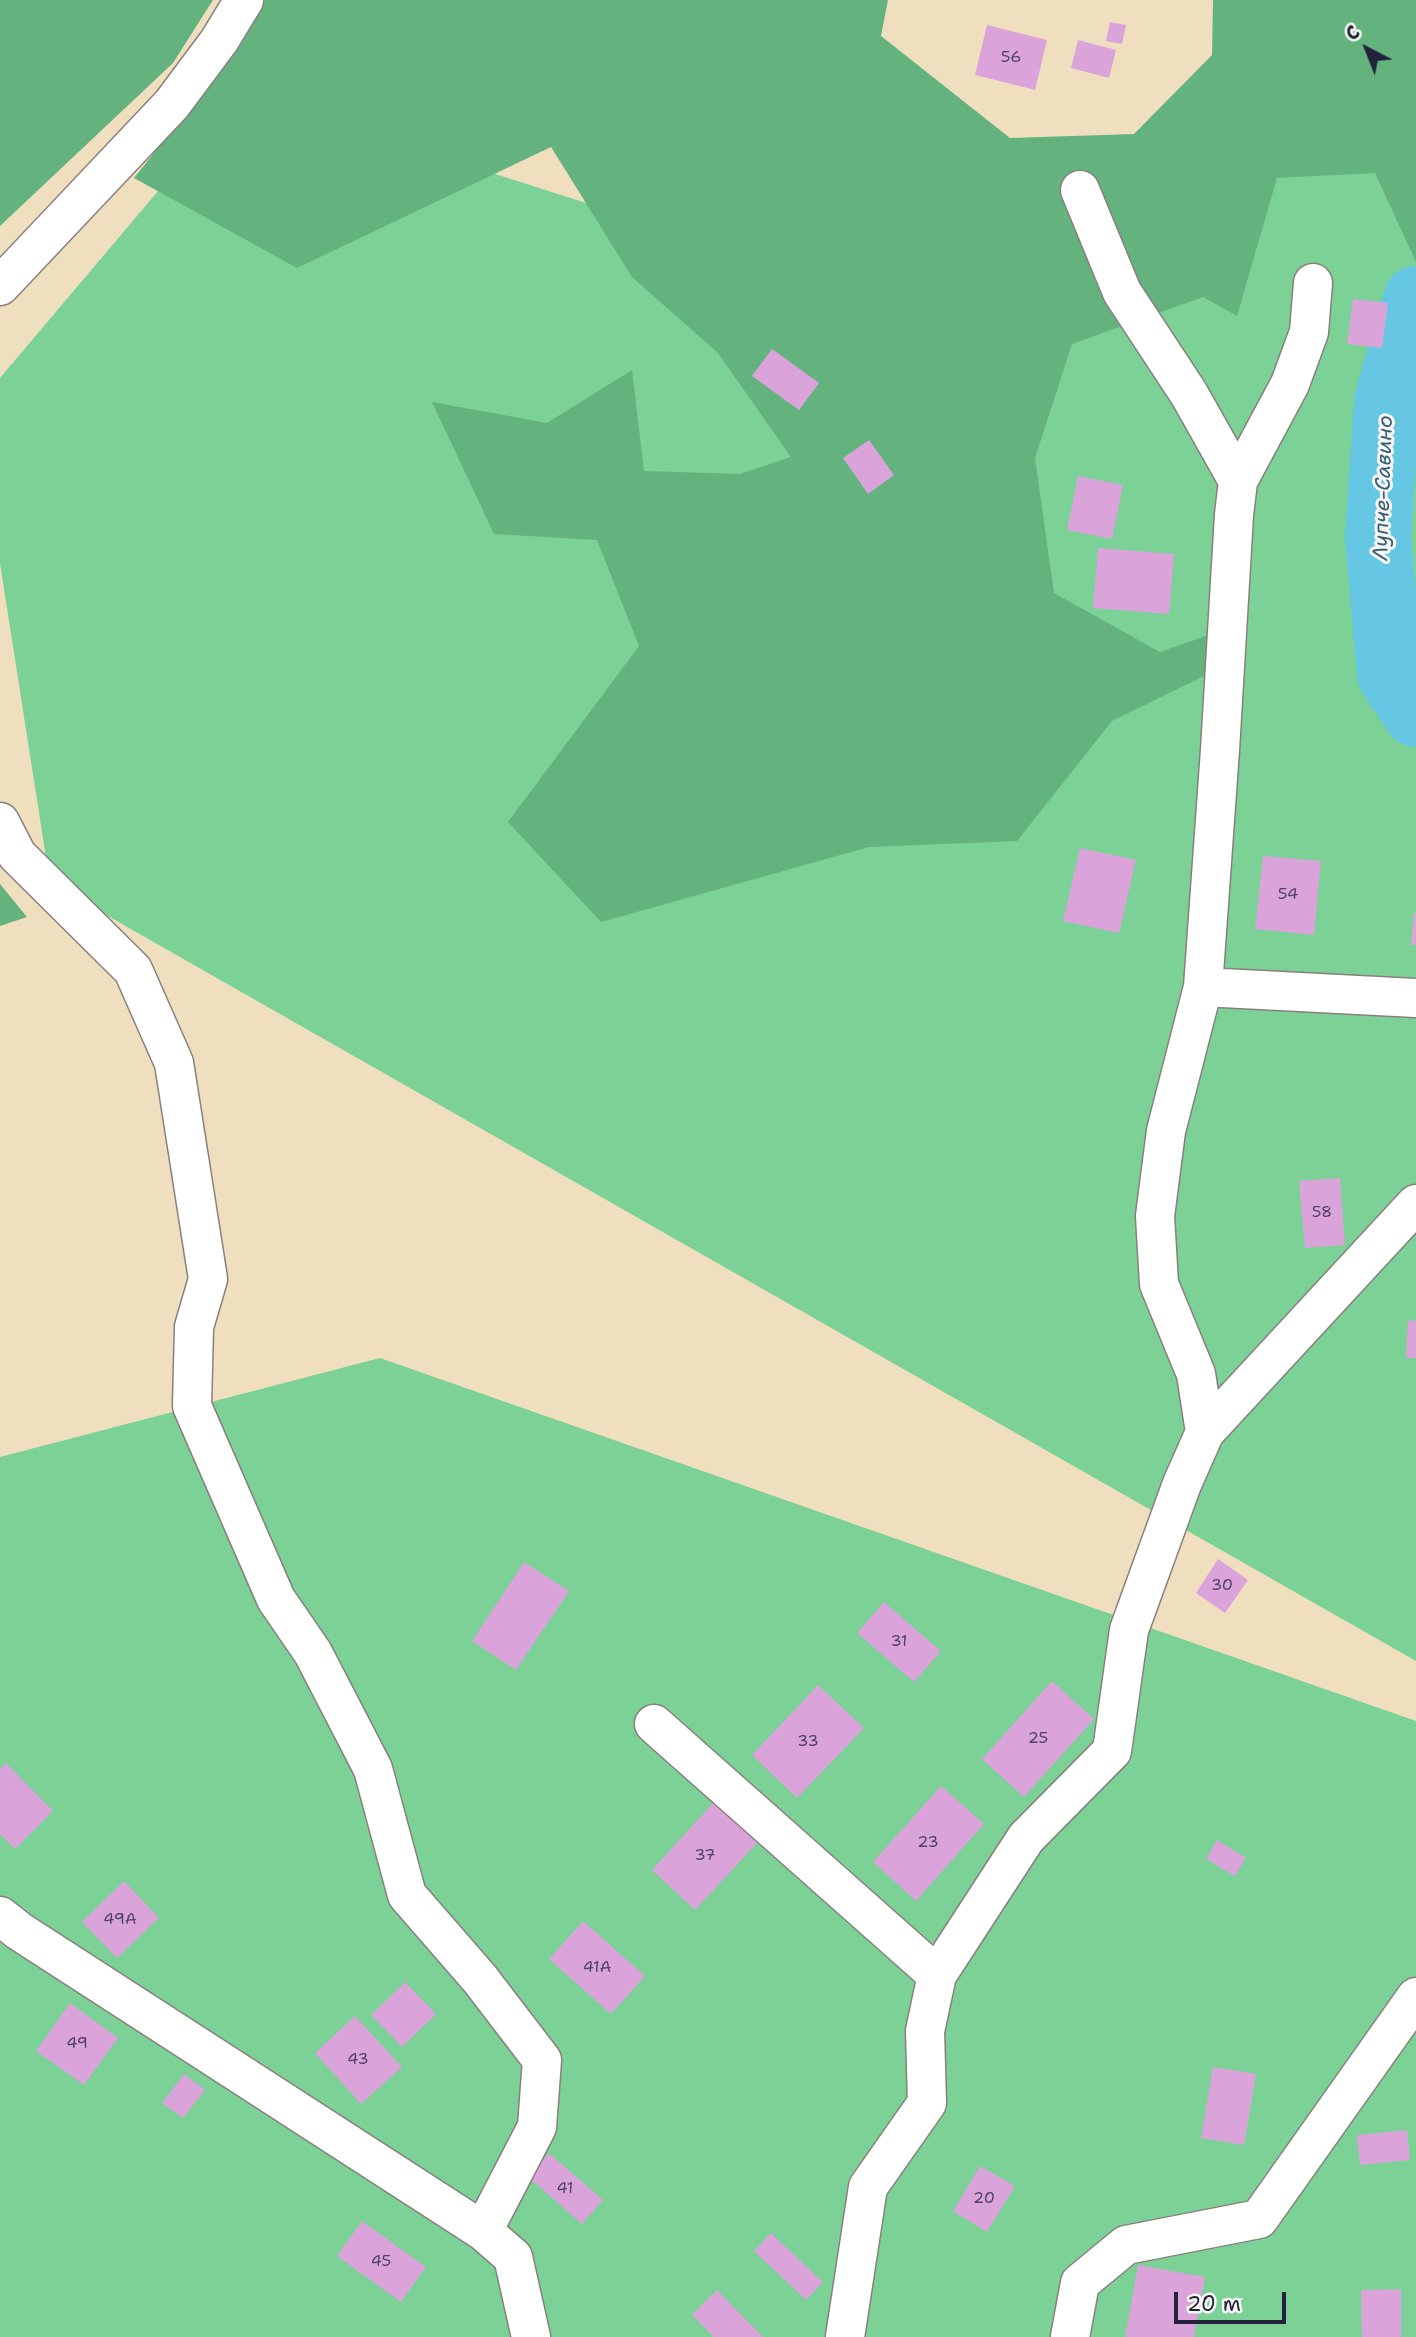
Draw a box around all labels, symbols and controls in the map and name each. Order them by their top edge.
north arrow [1332,14,1402,84]
text: С [1340,20,1365,46]
house number: 56 [1001,48,1021,68]
water label: Лупче-Савино [1369,415,1399,561]
house number: 54 [1278,885,1298,905]
house number: 58 [1312,1203,1332,1223]
house number: 30 [1211,1576,1233,1596]
house number: 31 [890,1632,908,1652]
house number: 25 [1028,1729,1048,1749]
house number: 33 [797,1732,819,1752]
house number: 23 [917,1833,939,1853]
house number: 37 [694,1846,716,1866]
house number: 49А [103,1910,137,1930]
house number: 41А [583,1958,611,1978]
house number: 49 [66,2034,88,2054]
house number: 43 [347,2050,369,2070]
house number: 41 [556,2179,574,2199]
house number: 20 [973,2189,995,2209]
house number: 45 [371,2252,391,2272]
scale bar [1178,2278,1290,2322]
text: 20 m [1187,2290,1241,2318]

